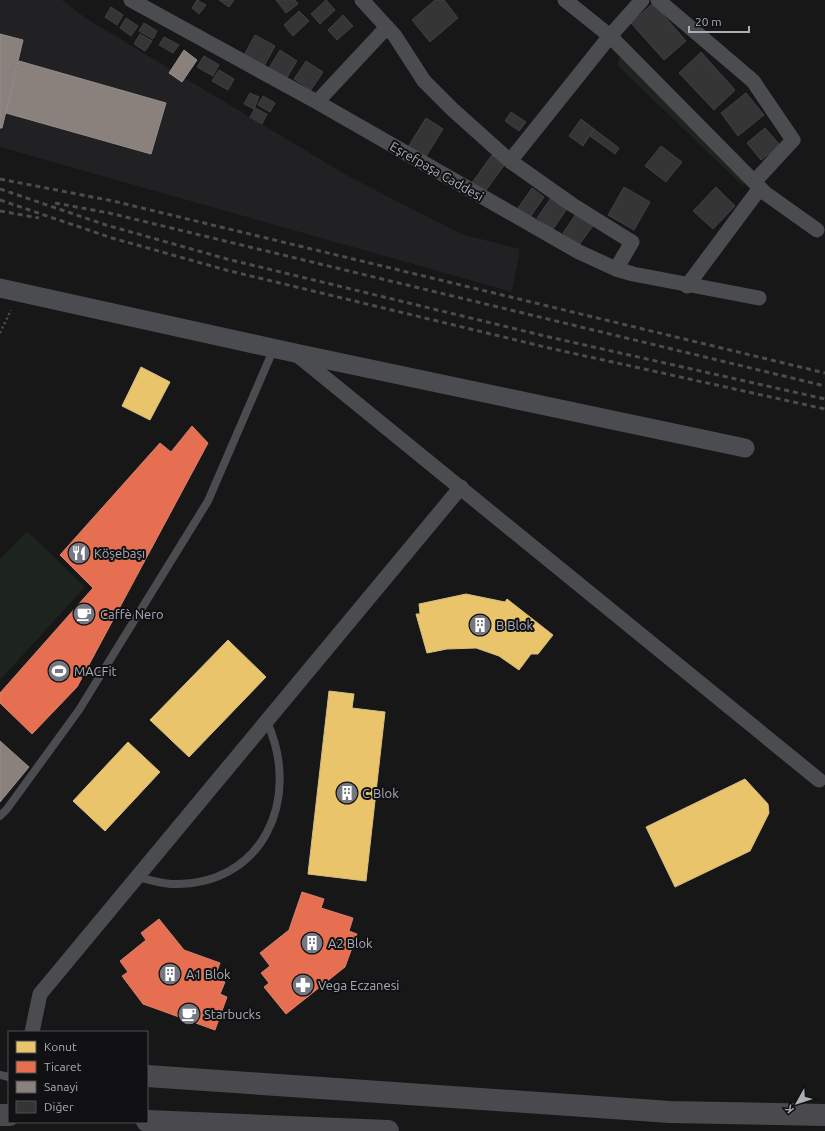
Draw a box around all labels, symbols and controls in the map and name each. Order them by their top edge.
scale bar [689,8,749,34]
text: 20 m [695,15,722,28]
street label: Eşrefpaşa Caddesi [388,139,486,203]
restaurant icon: Köşebaşı [66,540,92,566]
place label: Köşebaşı [94,546,145,560]
cafe icon: Caffè Nero [71,601,97,627]
place label: Caffè Nero [100,607,164,621]
building icon: B Blok [467,612,493,638]
place label: B Blok [496,618,533,632]
sports icon: MACFit [46,658,72,684]
place label: MACFit [74,664,117,678]
building icon: C Blok [334,780,360,806]
place label: C Blok [362,786,399,800]
building icon: A2 Blok [299,930,325,956]
place label: A2 Blok [328,936,373,950]
building icon: A1 Blok [157,961,183,987]
place label: A1 Blok [186,967,231,981]
pharmacy icon: Vega Eczanesi [290,972,316,998]
place label: Vega Eczanesi [318,978,399,992]
cafe icon: Starbucks [176,1001,202,1027]
place label: Starbucks [204,1007,261,1021]
legend [8,1031,148,1123]
text: Konut [44,1040,77,1053]
text: Ticaret [44,1060,82,1073]
text: Sanayi [44,1080,78,1093]
north arrow [777,1083,817,1123]
text: Diğer [44,1100,74,1113]
text: K [782,1102,796,1116]

